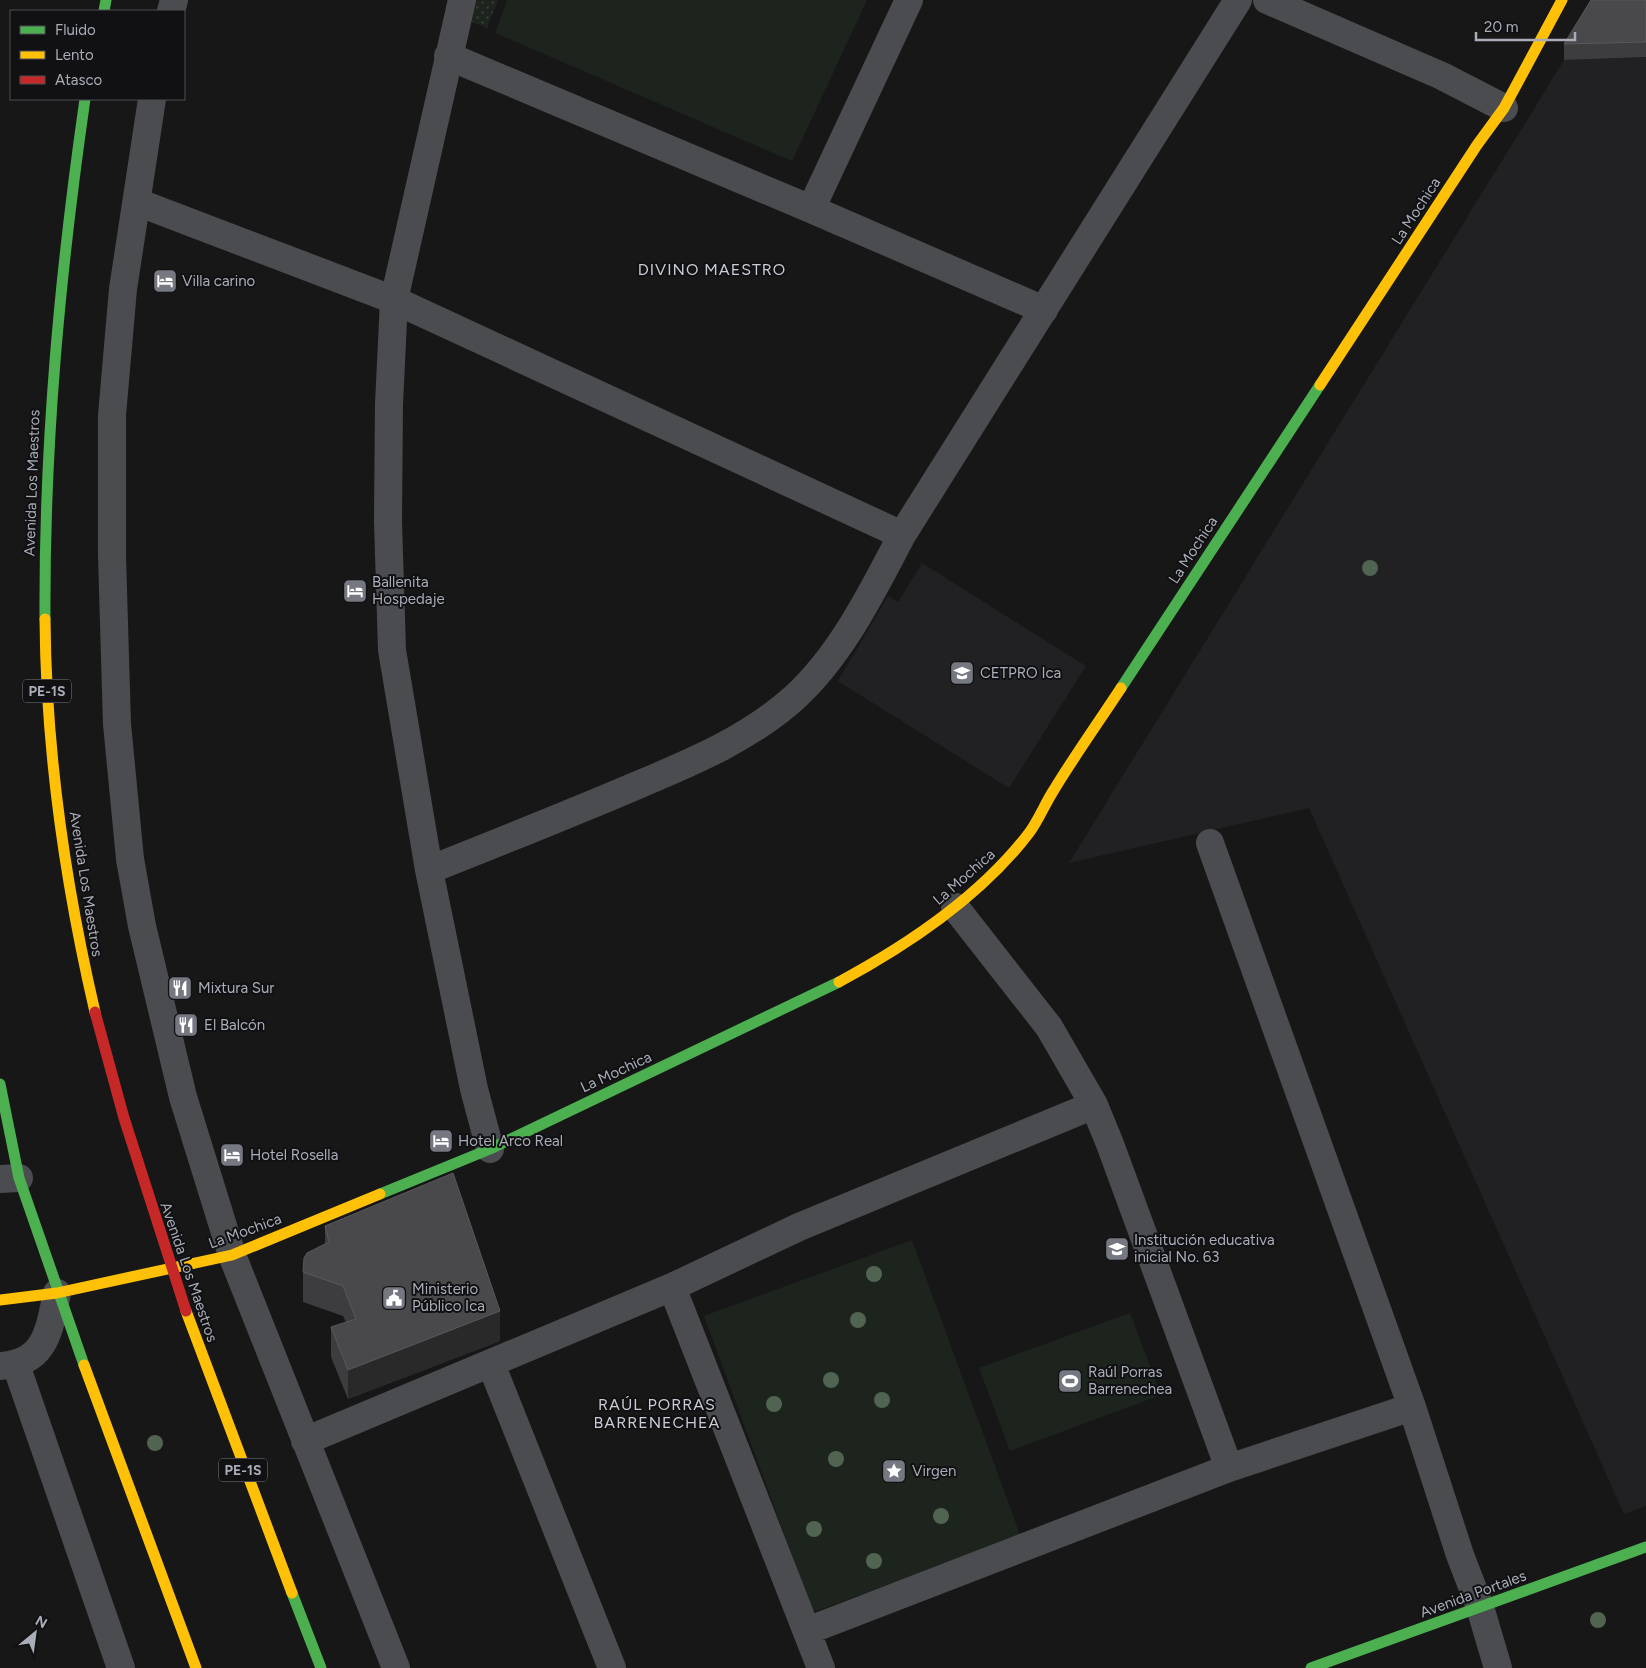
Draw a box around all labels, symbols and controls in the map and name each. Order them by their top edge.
legend [10,10,185,100]
scale bar [1476,10,1575,42]
text: 20 m [1484,18,1518,36]
text: Fluido [55,21,96,39]
text: Lento [55,46,94,64]
text: Atasco [55,71,103,89]
street label: La Mochica [1388,174,1444,248]
district label: DIVINO MAESTRO [638,260,786,279]
hotel icon: Villa carino [152,268,178,294]
place label: Villa carino [182,272,256,290]
street label: Avenida Los Maestros [20,409,44,557]
street label: La Mochica [1165,513,1221,587]
place label: Ballenita Hospedaje [372,573,445,608]
hotel icon: Ballenita Hospedaje [342,578,368,604]
school or university icon: CETPRO Ica [949,660,975,686]
place label: CETPRO Ica [980,664,1061,682]
road number: PE-1S [23,679,71,702]
street label: Avenida Los Maestros [66,810,106,958]
street label: La Mochica [929,845,999,909]
restaurant icon: Mixtura Sur [167,975,193,1001]
place label: Mixtura Sur [198,979,274,997]
restaurant icon: El Balcón [173,1012,199,1038]
place label: El Balcón [204,1016,265,1034]
street label: La Mochica [578,1048,654,1096]
hotel icon: Hotel Arco Real [428,1128,454,1154]
place label: Hotel Arco Real [458,1132,563,1150]
hotel icon: Hotel Rosella [219,1142,245,1168]
place label: Hotel Rosella [250,1146,338,1164]
street label: Avenida Los Maestros [157,1200,221,1344]
street label: La Mochica [206,1209,284,1253]
place label: Institución educativa inicial No. 63 [1134,1231,1275,1266]
school or university icon: Institución educativa inicial No. 63 [1104,1236,1130,1262]
place label: Ministerio Público Ica [412,1280,485,1315]
public building icon: Ministerio Público Ica [381,1285,407,1311]
place label: Raúl Porras Barrenechea [1088,1363,1172,1398]
sports icon: Raúl Porras Barrenechea [1057,1368,1083,1394]
district label: RAÚL PORRAS BARRENECHEA [594,1395,720,1432]
road number: PE-1S [219,1458,267,1482]
place icon: Virgen [881,1458,907,1484]
place label: Virgen [912,1462,956,1480]
street label: Avenida Portales [1417,1566,1529,1622]
north arrow [10,1608,60,1658]
text: N [32,1612,50,1632]

